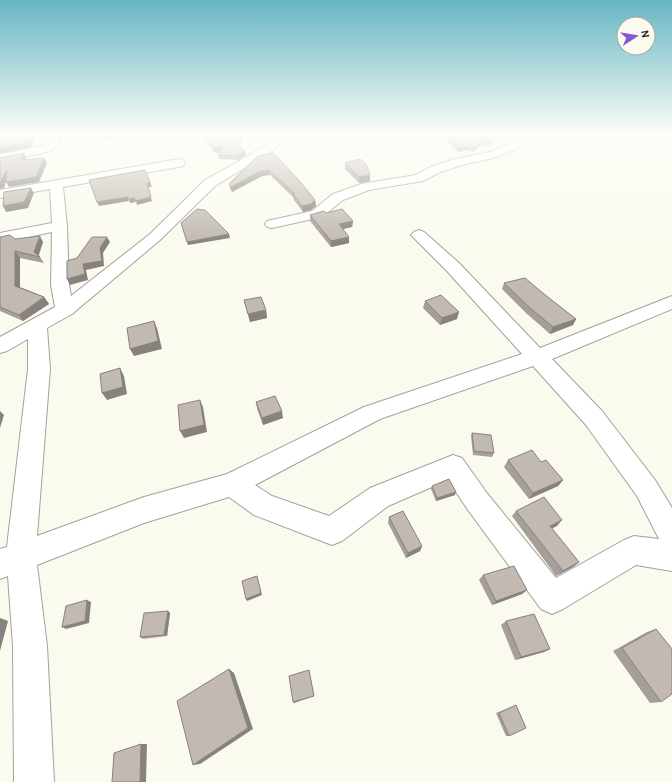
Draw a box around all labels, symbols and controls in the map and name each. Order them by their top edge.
north arrow [616,16,656,56]
text: N [639,29,651,39]

